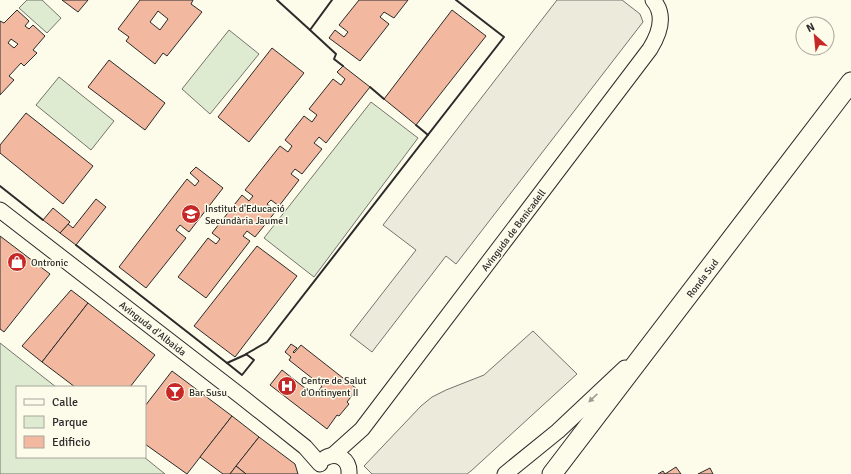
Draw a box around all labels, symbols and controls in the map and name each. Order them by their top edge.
north arrow [795,16,835,56]
text: N [804,20,817,35]
street label: Avinguda de Benicadell [479,187,549,274]
school or university icon: Institut d'Educació Secundària Jaume I [180,203,202,225]
place label: Institut d'Educació Secundària Jaume I [205,203,288,227]
shop icon: Ontronic [6,251,28,273]
place label: Ontronic [31,257,68,269]
street label: Ronda Sud [684,257,721,300]
street label: Avinguda d'Albaida [117,299,188,359]
hospital icon: Centre de Salut d'Ontinyent II [276,375,298,397]
place label: Centre de Salut d'Ontinyent II [301,375,367,399]
bar icon: Bar Susu [164,381,186,403]
legend [16,386,146,458]
place label: Bar Susu [189,387,227,399]
one-way arrow [588,393,598,403]
text: Calle [52,395,78,410]
text: Parque [52,415,88,430]
text: Edificio [52,435,90,450]

